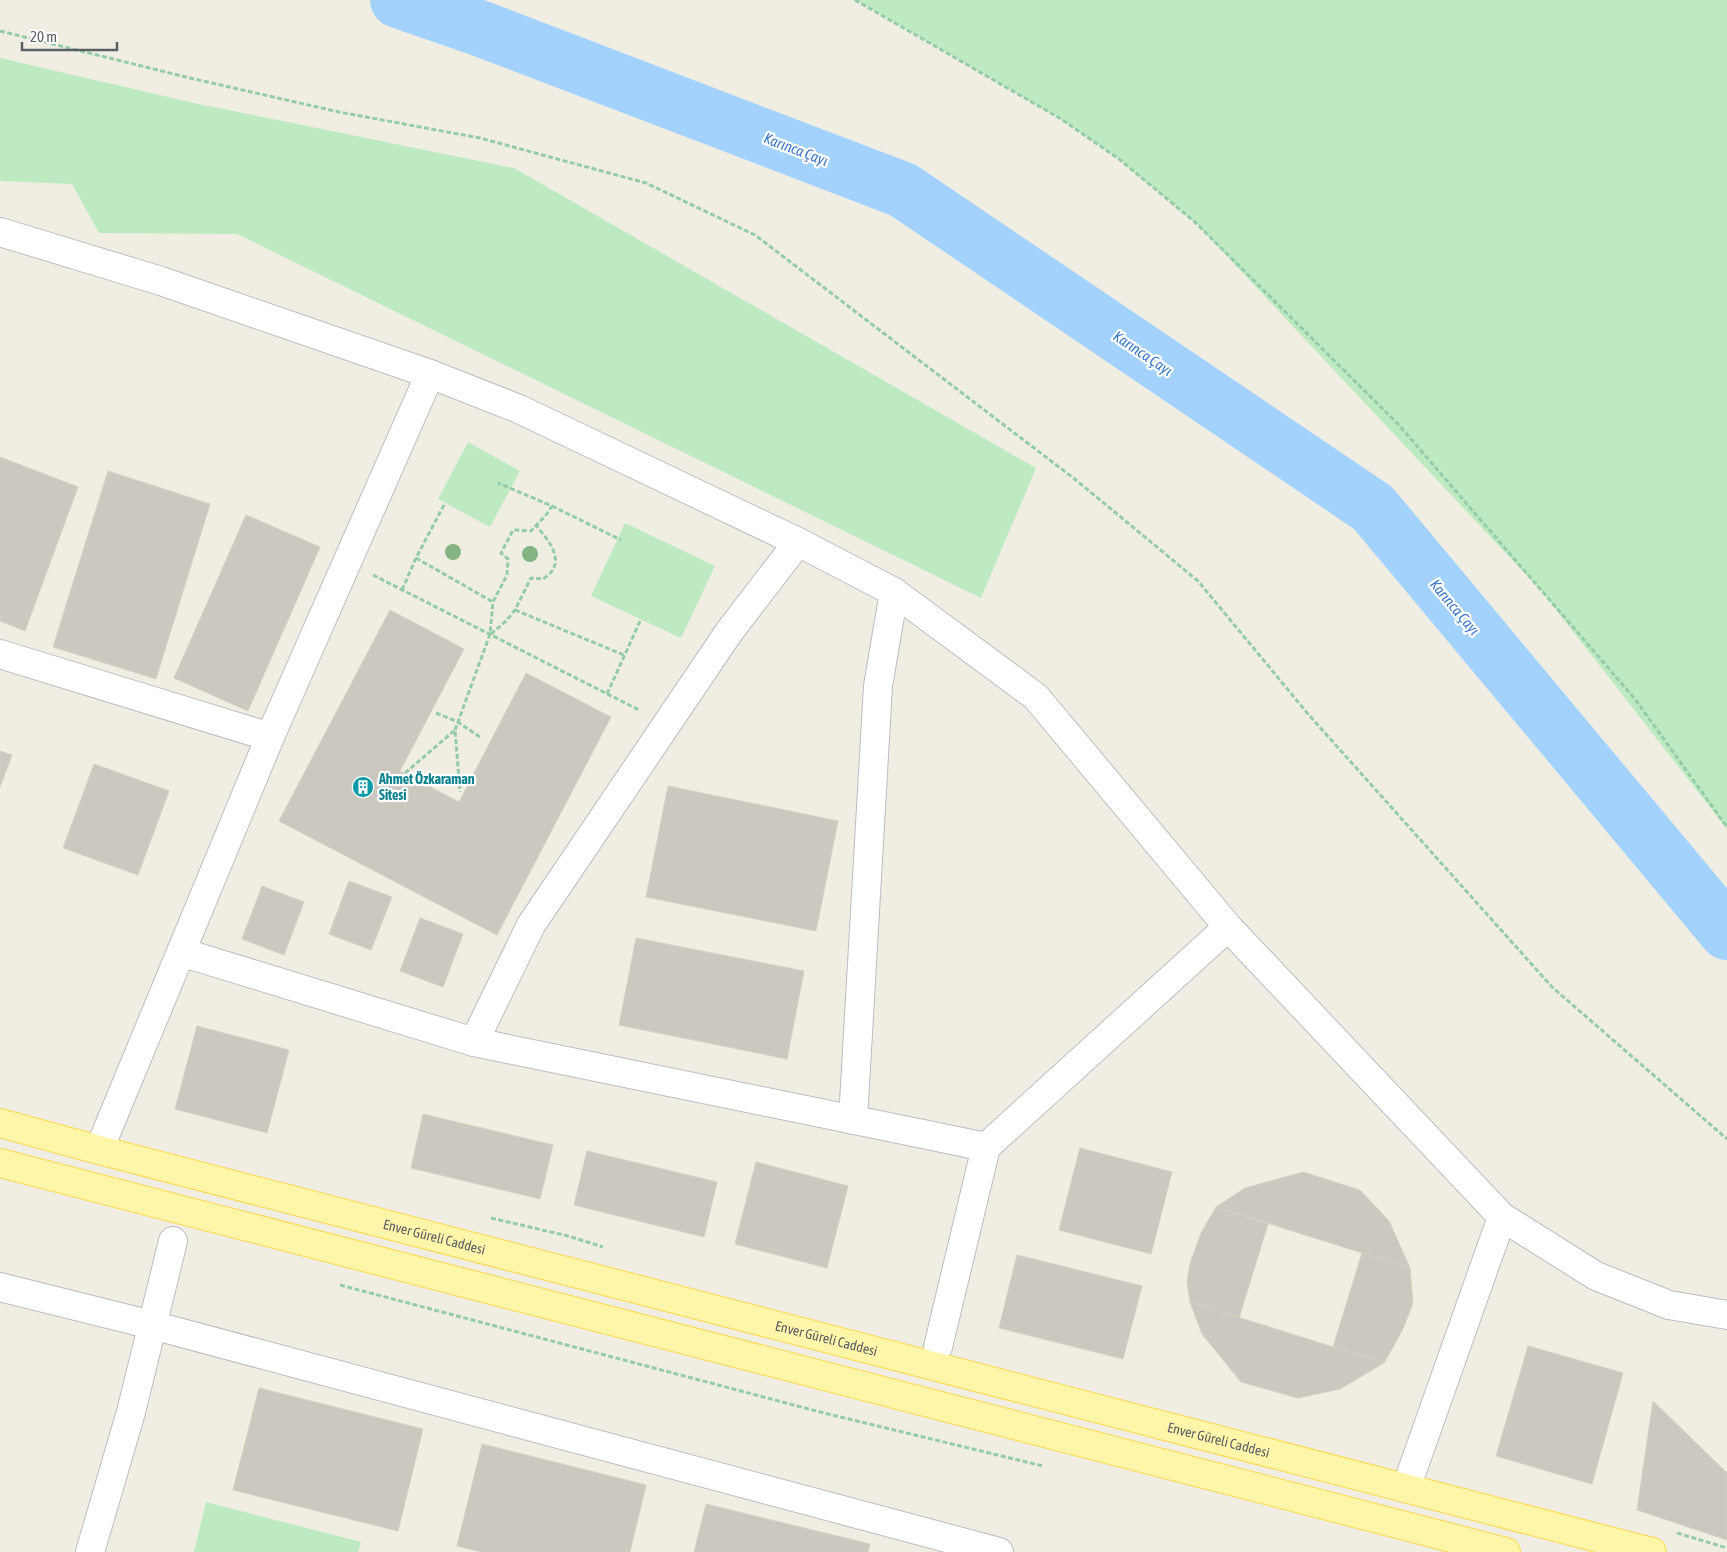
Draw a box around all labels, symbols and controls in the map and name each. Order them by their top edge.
scale bar [22,20,118,52]
text: 20 m [30,28,57,45]
water label: Karınca Çayı [762,129,831,169]
water label: Karınca Çayı [1110,327,1176,379]
water label: Karınca Çayı [1427,576,1483,639]
place label: Ahmet Özkaraman Sitesi [378,771,475,803]
building icon: Ahmet Özkaraman Sitesi [351,775,375,799]
street label: Enver Güreli Caddesi [381,1216,487,1258]
street label: Enver Güreli Caddesi [774,1317,879,1359]
street label: Enver Güreli Caddesi [1166,1419,1271,1461]

